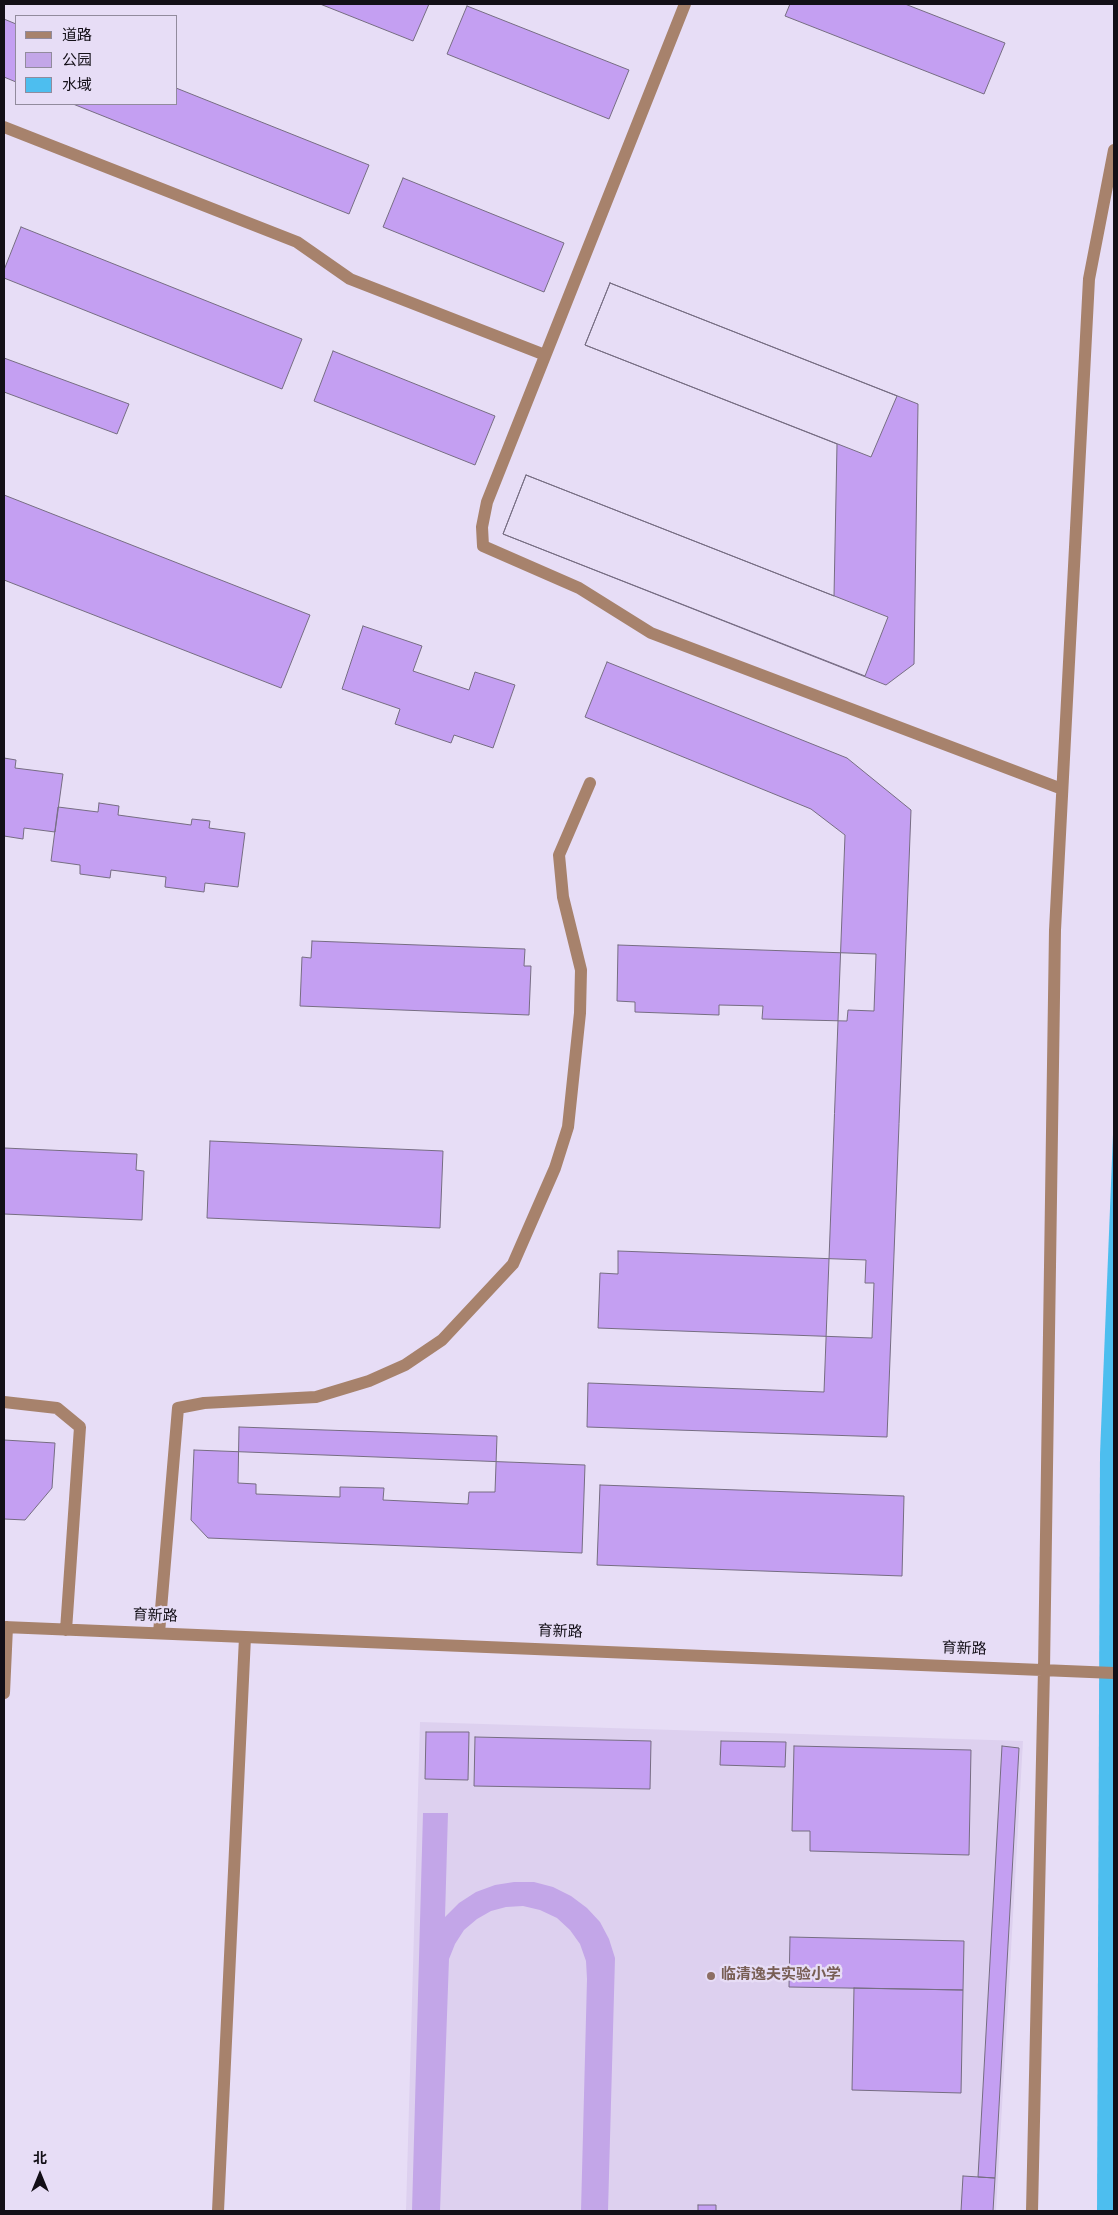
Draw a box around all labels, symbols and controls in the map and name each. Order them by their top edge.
legend [15,15,178,105]
text: 道路 [62,27,92,46]
text: 公园 [62,52,92,71]
text: 水域 [62,77,92,96]
street label: 育新路 [132,1607,178,1627]
street label: 育新路 [537,1623,583,1643]
street label: 育新路 [941,1640,987,1660]
place label: 临清逸夫实验小学 [721,1967,841,1985]
marker: 临清逸夫实验小学 [705,1970,717,1982]
north arrow [15,2150,65,2200]
text: 北 [33,2151,47,2168]

